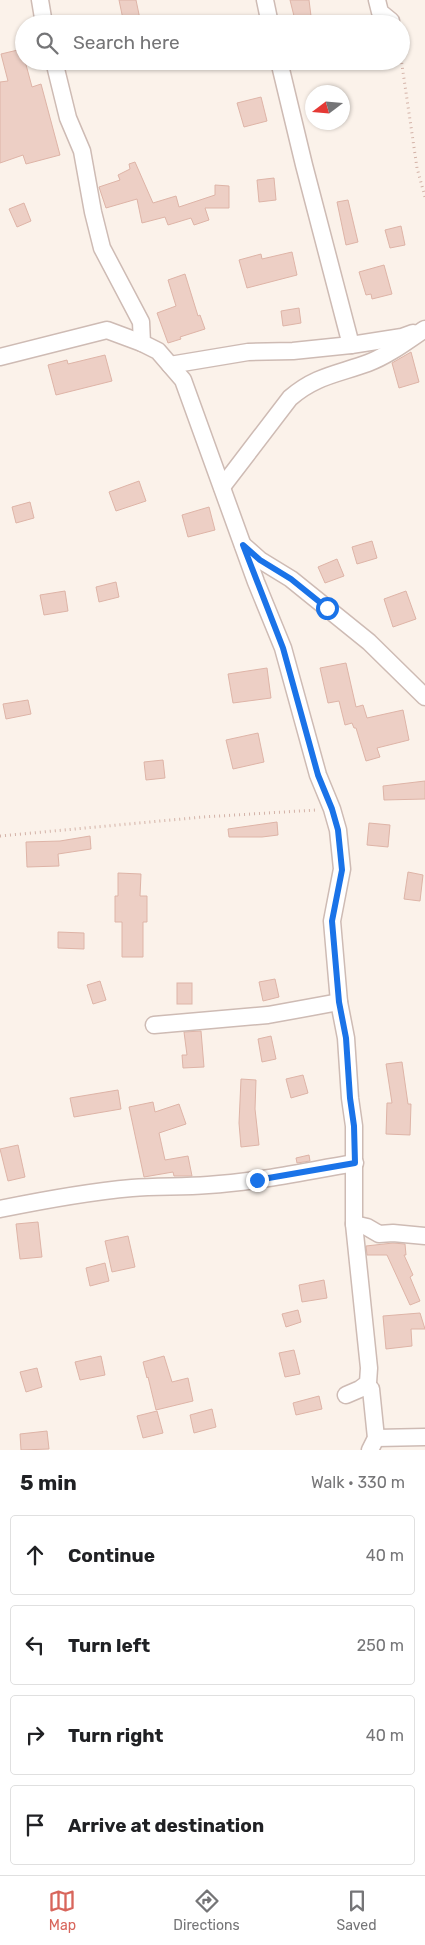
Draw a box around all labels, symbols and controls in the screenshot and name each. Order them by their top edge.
search box [15,15,410,70]
icon: search [33,29,61,57]
text: Search here [73,31,180,54]
north arrow [305,85,350,130]
route start [316,597,339,620]
route end [246,1169,269,1192]
text: 5 min [20,1470,77,1495]
text: Walk · 330 m [311,1473,405,1492]
icon: ahead [21,1541,49,1569]
text: Continue [68,1544,155,1567]
text: 40 m [366,1546,404,1565]
icon: left [21,1631,49,1659]
text: Turn left [68,1634,150,1657]
text: 250 m [357,1636,404,1655]
icon: right [21,1721,49,1749]
text: Turn right [68,1724,163,1747]
text: 40 m [366,1726,404,1745]
icon: arrive [21,1811,49,1839]
text: Arrive at destination [68,1814,264,1837]
tab: Map [48,1887,76,1934]
tab: Directions [173,1887,240,1934]
tab: Saved [337,1887,377,1934]

